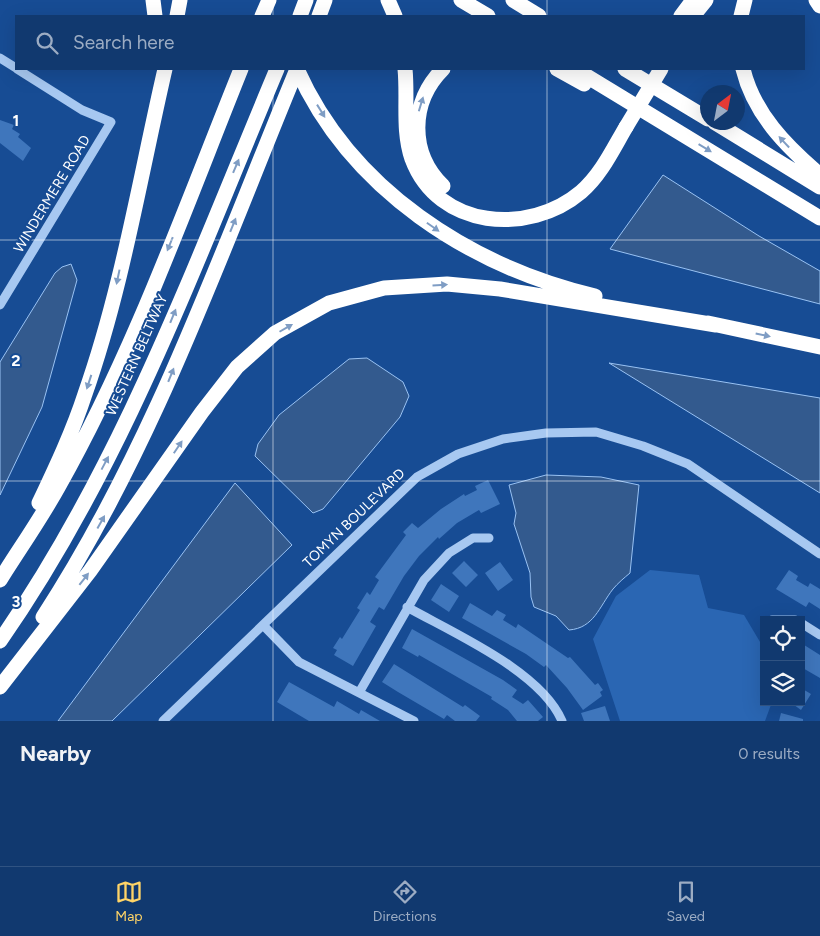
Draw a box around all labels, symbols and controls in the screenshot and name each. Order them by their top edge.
search box [15,15,805,70]
icon: search [33,29,61,57]
text: Search here [73,31,175,54]
north arrow [700,85,745,130]
one-way arrow [418,97,426,112]
one-way arrow [317,105,326,118]
text: 1 [13,111,19,130]
street label: WINDERMERE ROAD [10,132,94,256]
one-way arrow [778,136,790,148]
one-way arrow [699,143,712,152]
one-way arrow [233,159,241,173]
one-way arrow [229,218,237,232]
one-way arrow [426,222,440,232]
one-way arrow [166,237,174,251]
one-way arrow [114,269,122,285]
one-way arrow [432,280,448,288]
street label: WESTERN BELTWAY [103,291,172,418]
one-way arrow [169,308,177,323]
one-way arrow [279,323,293,332]
one-way arrow [756,331,771,339]
text: 2 [11,351,21,370]
one-way arrow [167,368,175,382]
one-way arrow [85,375,93,390]
one-way arrow [173,440,183,454]
one-way arrow [101,456,109,471]
street label: TOMYN BOULEVARD [300,465,408,571]
one-way arrow [97,514,105,529]
one-way arrow [78,573,89,586]
text: 3 [12,592,21,611]
map controls [760,616,805,706]
button: locate [760,616,805,661]
button: layers [760,661,805,706]
text: Nearby [20,741,91,766]
text: 0 results [738,744,800,763]
tab: Map [115,878,143,925]
tab: Directions [373,878,437,925]
tab: Saved [666,878,705,925]

